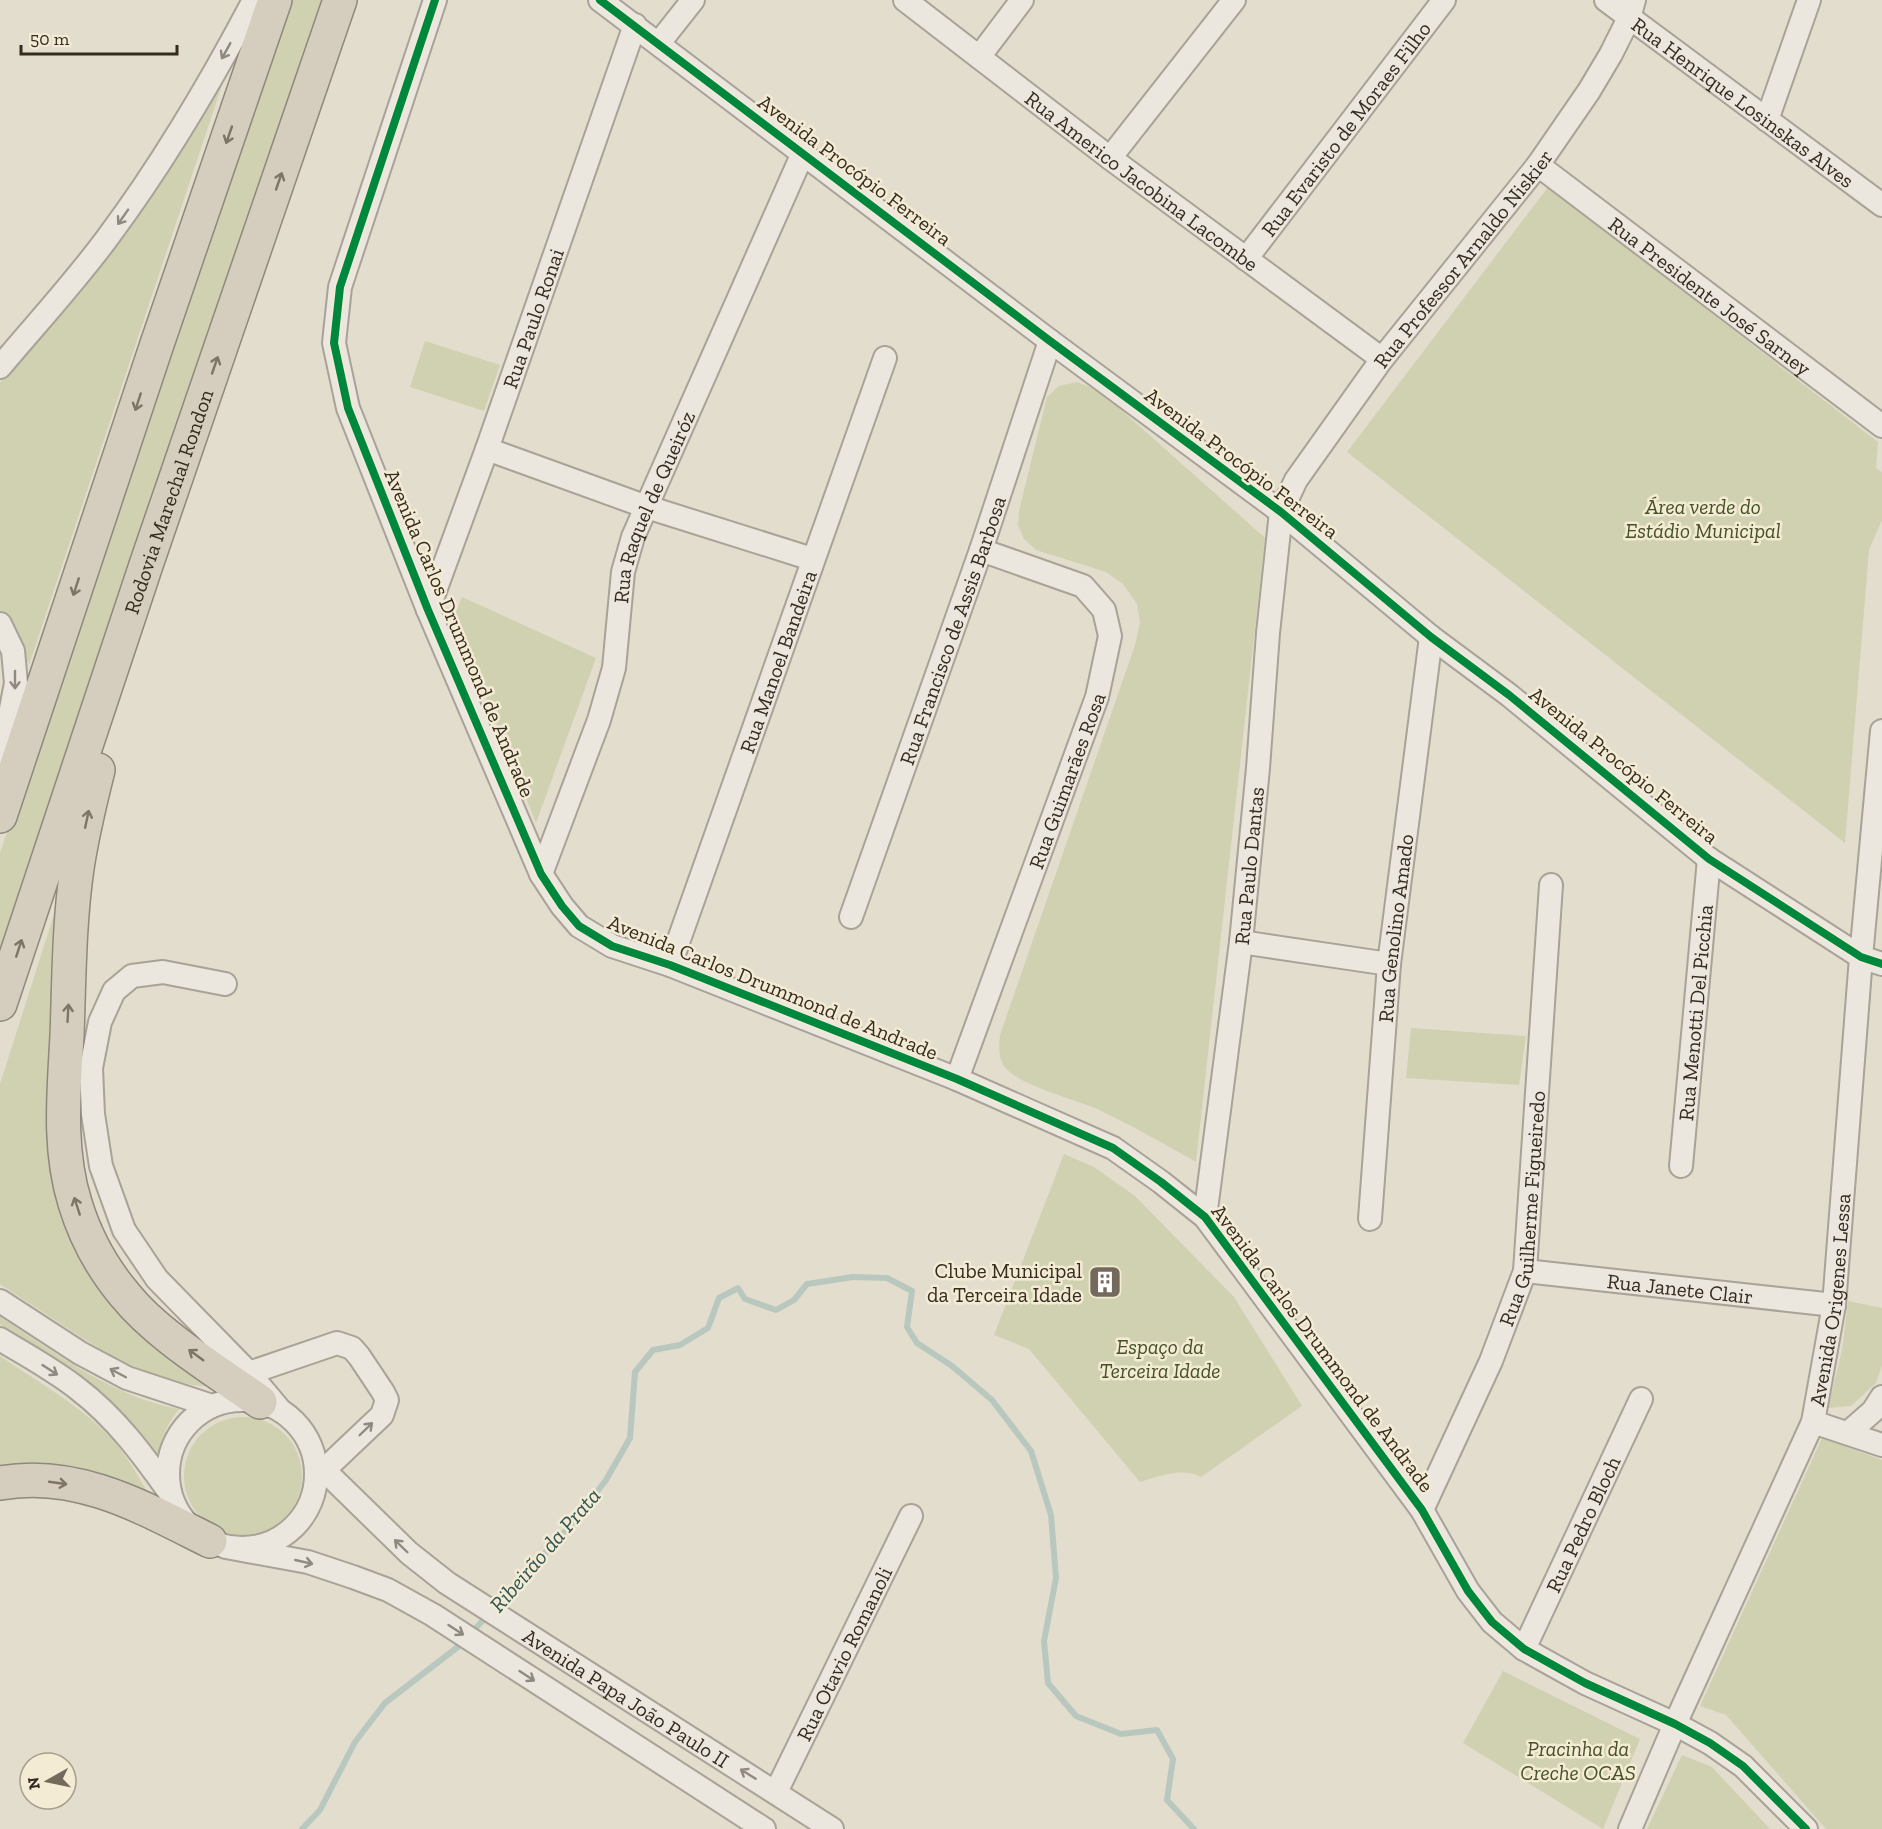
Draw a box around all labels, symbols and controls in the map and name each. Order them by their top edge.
street label: Rua Henrique Losinskas Alves [1627,11,1859,193]
street label: Rua Evaristo de Moraes Filho [1256,16,1436,241]
scale bar [21,18,177,56]
text: 50 m [30,28,70,50]
one-way arrow [220,42,232,59]
street label: Rua Americo Jacobina Lacombe [1020,85,1264,276]
street label: Avenida Procópio Ferreira [753,89,957,251]
one-way arrow [223,125,234,144]
street label: Rua Professor Arnaldo Niskier [1368,144,1558,372]
one-way arrow [274,172,285,191]
one-way arrow [117,208,129,224]
street label: Rua Presidente José Sarney [1604,211,1816,380]
street label: Rua Paulo Ronai [497,245,569,391]
one-way arrow [210,356,221,375]
street label: Avenida Procópio Ferreira [1140,382,1344,544]
street label: Rodovia Marechal Rondon [118,386,218,617]
one-way arrow [131,392,142,411]
street label: Rua Raquel de Queiróz [608,407,700,604]
street label: Avenida Carlos Drummond de Andrade [379,465,541,801]
street label: Rua Francisco de Assis Barbosa [893,493,1010,768]
park label: Área verde do Estádio Municipal [1625,494,1781,543]
street label: Rua Manoel Bandeira [734,567,821,756]
one-way arrow [70,577,81,596]
one-way arrow [9,669,21,689]
street label: Avenida Procópio Ferreira [1525,681,1723,849]
street label: Rua Guimarães Rosa [1023,689,1110,872]
street label: Rua Paulo Dantas [1228,785,1269,946]
one-way arrow [81,810,93,829]
street label: Rua Genolino Amado [1372,832,1418,1023]
street label: Rua Menotti Del Picchia [1673,903,1717,1122]
street label: Avenida Carlos Drummond de Andrade [604,909,942,1065]
one-way arrow [14,939,25,958]
one-way arrow [62,1004,73,1024]
street label: Rua Guilherme Figueiredo [1493,1090,1550,1329]
street label: Avenida Origenes Lessa [1804,1192,1855,1408]
one-way arrow [70,1198,81,1216]
street label: Avenida Carlos Drummond de Andrade [1207,1199,1439,1497]
place label: Clube Municipal da Terceira Idade [927,1258,1082,1307]
building icon: Clube Municipal da Terceira Idade [1087,1264,1123,1300]
street label: Rua Janete Clair [1606,1268,1754,1309]
park label: Espaço da Terceira Idade [1099,1334,1221,1383]
one-way arrow [188,1349,204,1362]
one-way arrow [41,1364,57,1376]
one-way arrow [109,1367,127,1378]
one-way arrow [359,1422,374,1437]
street label: Rua Pedro Bloch [1540,1452,1625,1596]
one-way arrow [48,1477,68,1488]
water label: Ribeirão da Prata [484,1482,606,1618]
one-way arrow [394,1539,409,1553]
one-way arrow [295,1556,314,1568]
street label: Rua Otavio Romanoli [791,1562,897,1745]
street label: Avenida Papa João Paulo II [519,1622,734,1773]
one-way arrow [447,1623,464,1636]
one-way arrow [519,1670,535,1682]
park label: Pracinha da Creche OCAS [1520,1736,1636,1785]
north arrow [18,1751,78,1811]
one-way arrow [740,1768,757,1780]
text: N [23,1776,44,1791]

